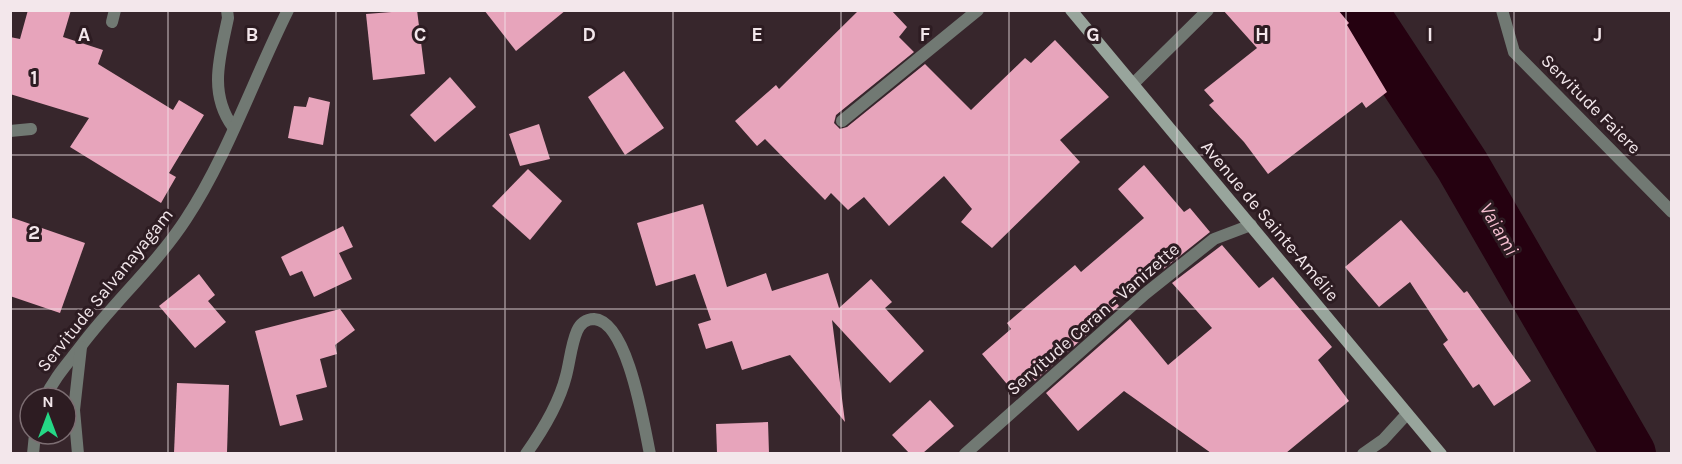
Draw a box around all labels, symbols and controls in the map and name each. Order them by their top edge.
text: A [78,23,91,46]
text: B [246,23,258,46]
text: C [414,23,426,46]
text: D [582,23,596,46]
text: E [751,23,763,46]
text: F [920,23,931,46]
text: G [1086,23,1100,46]
text: H [1255,23,1269,46]
text: I [1427,23,1433,46]
text: J [1594,23,1602,46]
street label: Servitude Faiere [1536,49,1646,159]
text: 1 [30,66,38,89]
street label: Avenue de Sainte-Amélie [1196,136,1344,306]
water label: Vaiami [1475,198,1523,260]
street label: Servitude Salvanayagam [32,204,178,376]
text: 2 [28,221,40,244]
street label: Servitude Ceran - Vanizette [1002,238,1184,400]
north arrow [18,386,78,446]
text: N [42,392,54,411]

